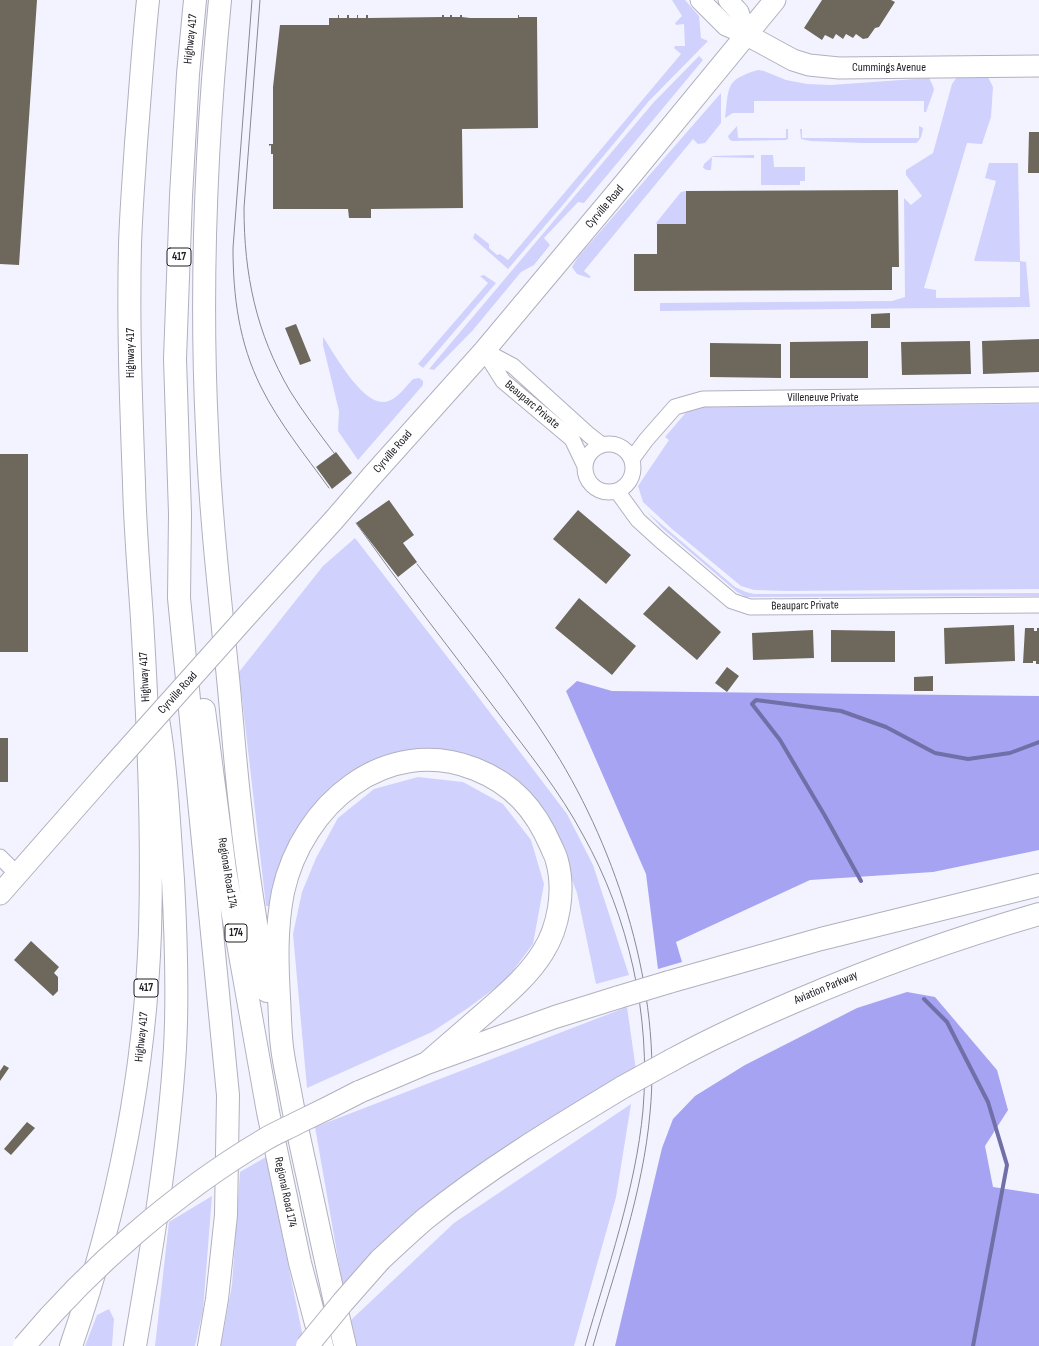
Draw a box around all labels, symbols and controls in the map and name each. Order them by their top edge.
street label: Highway 417 [181,13,201,65]
street label: Cummings Avenue [852,61,926,75]
street label: Cyrville Road [583,182,627,232]
road number: 417 [167,248,191,266]
street label: Highway 417 [124,328,138,378]
street label: Beauparc Private [501,378,563,432]
street label: Villeneuve Private [787,391,859,405]
street label: Cyrville Road [371,428,415,476]
street label: Beauparc Private [771,598,839,614]
street label: Highway 417 [137,652,153,702]
street label: Cyrville Road [155,669,201,717]
street label: Regional Road 174 [214,837,240,909]
road number: 174 [225,924,247,942]
street label: Aviation Parkway [792,968,860,1008]
road number: 417 [134,979,158,997]
street label: Highway 417 [132,1011,152,1063]
street label: Regional Road 174 [271,1156,299,1228]

